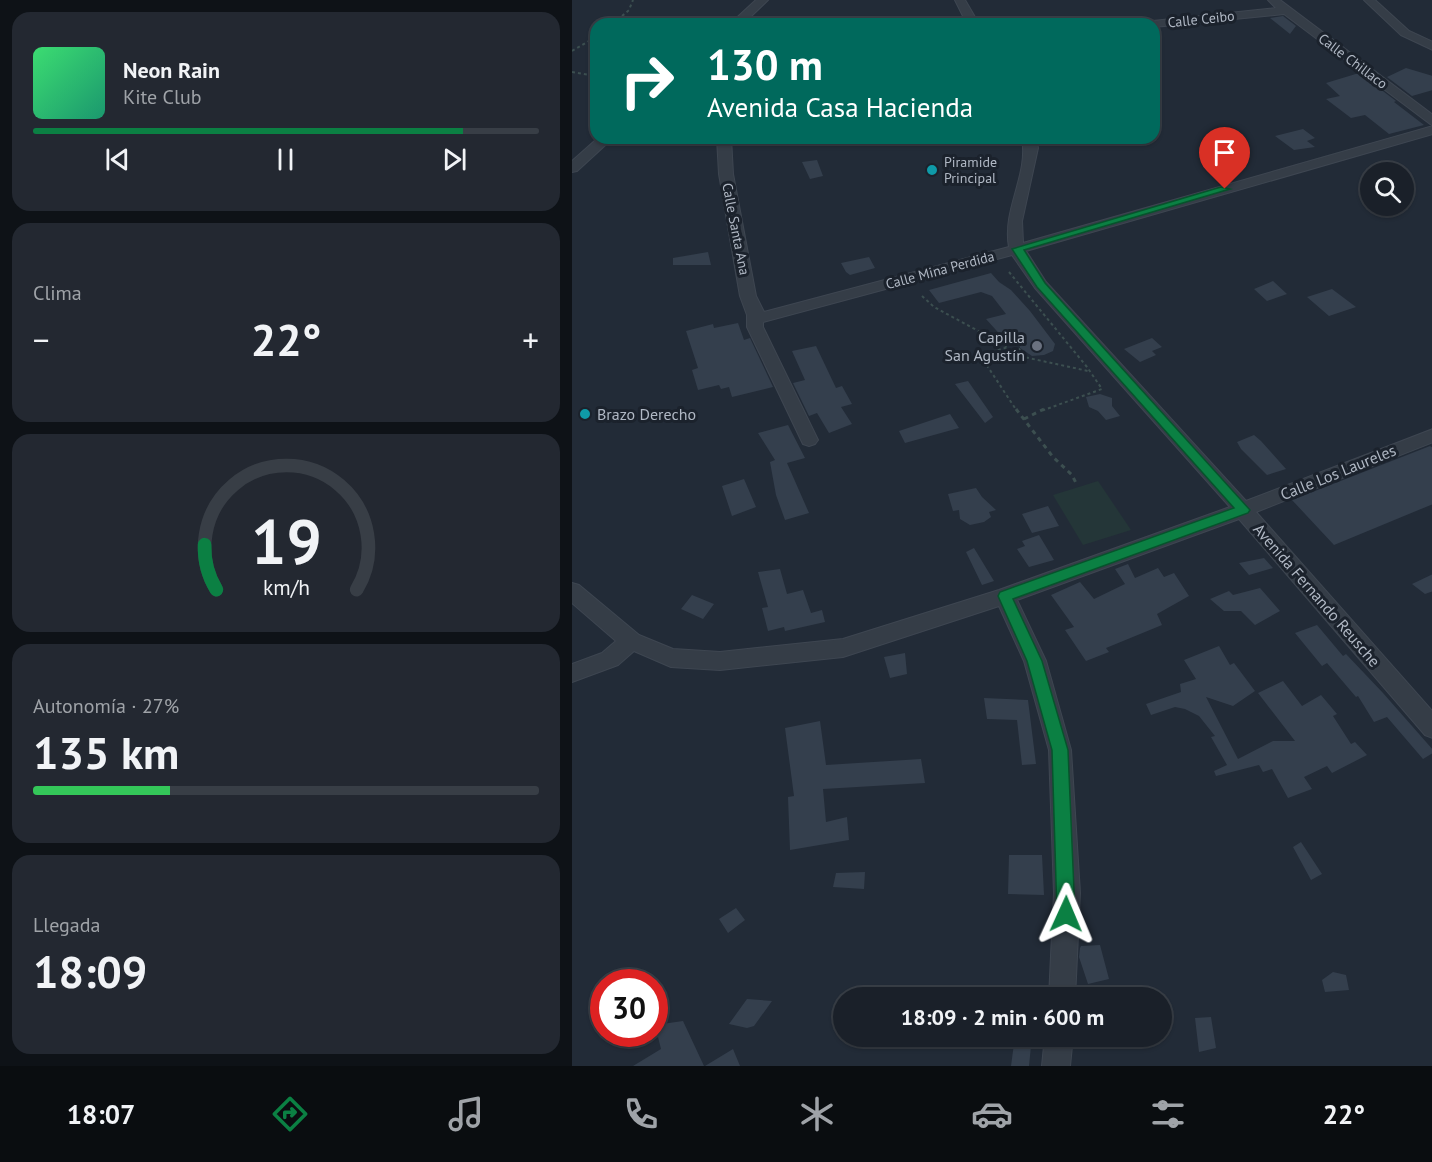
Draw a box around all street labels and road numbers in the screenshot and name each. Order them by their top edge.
street label: Calle Ceibo [1167,7,1235,31]
street label: Calle Chillaco [1315,29,1391,93]
street label: Calle Santa Ana [718,181,754,277]
street label: Calle Mina Perdida [884,247,996,293]
street label: Calle Los Laureles [1277,440,1399,504]
street label: Avenida Fernando Reusche [1249,519,1385,671]

